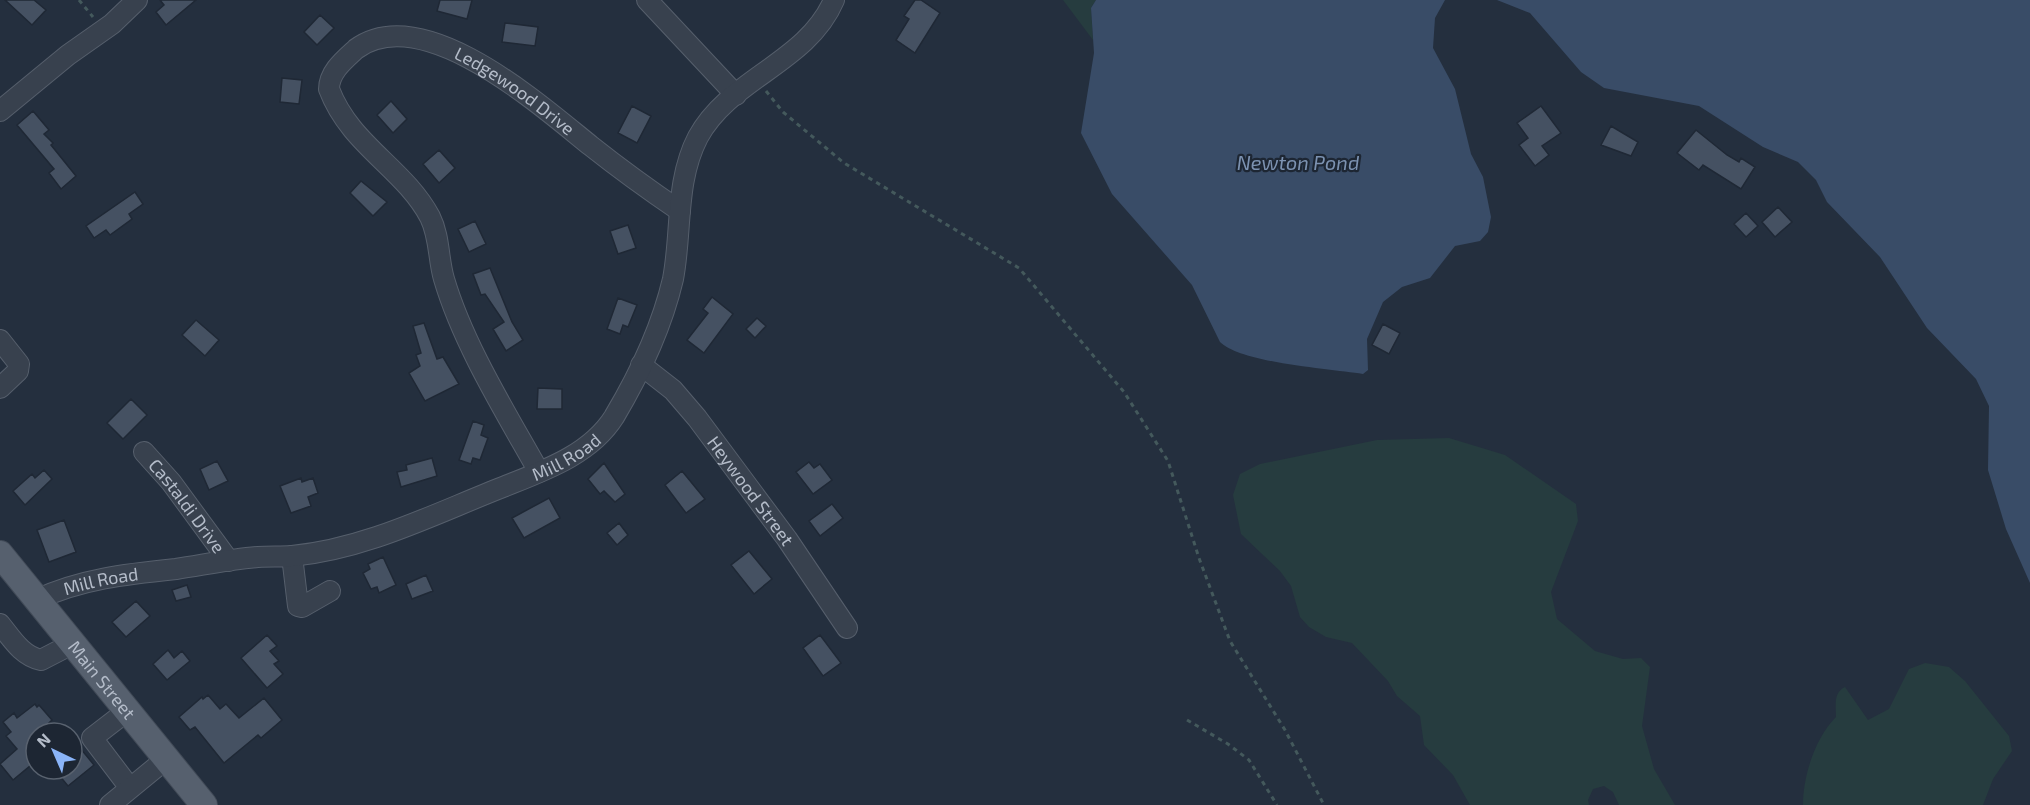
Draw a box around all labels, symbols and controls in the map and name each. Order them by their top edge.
street label: Ledgewood Drive [451,42,579,140]
water label: Newton Pond [1237,150,1360,174]
street label: Mill Road [528,428,605,485]
street label: Heywood Street [703,432,799,550]
street label: Castaldi Drive [144,454,230,557]
street label: Mill Road [61,562,140,599]
street label: Main Street [64,636,141,724]
north arrow [24,721,84,781]
text: N [32,729,54,751]

